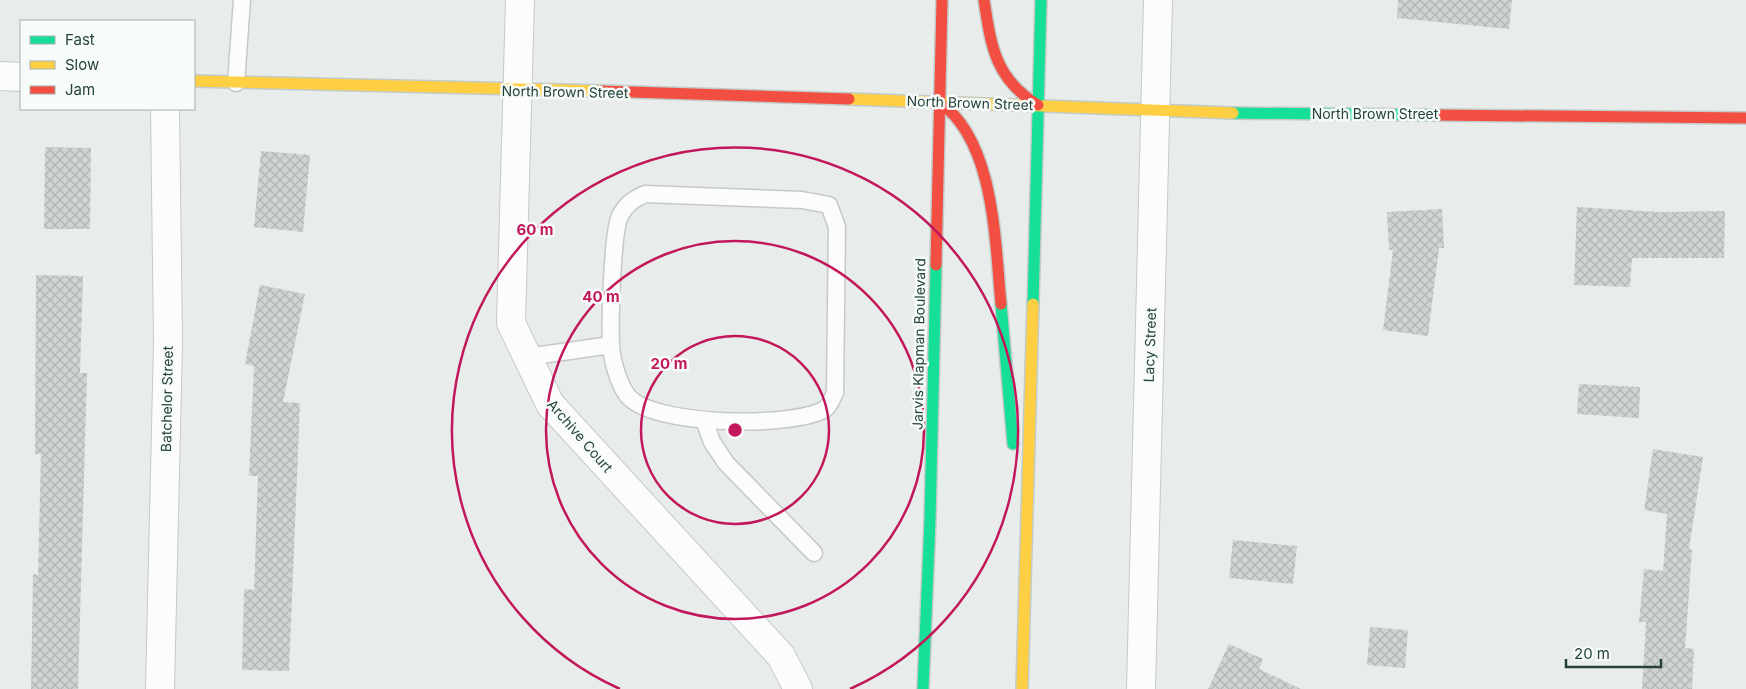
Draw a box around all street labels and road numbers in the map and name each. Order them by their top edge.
street label: North Brown Street [501,82,629,101]
street label: North Brown Street [906,92,1034,113]
street label: North Brown Street [1312,105,1439,122]
street label: Jarvis Klapman Boulevard [909,258,928,430]
street label: Lacy Street [1140,307,1159,383]
street label: Batchelor Street [157,345,176,452]
street label: Archive Court [544,396,617,476]

